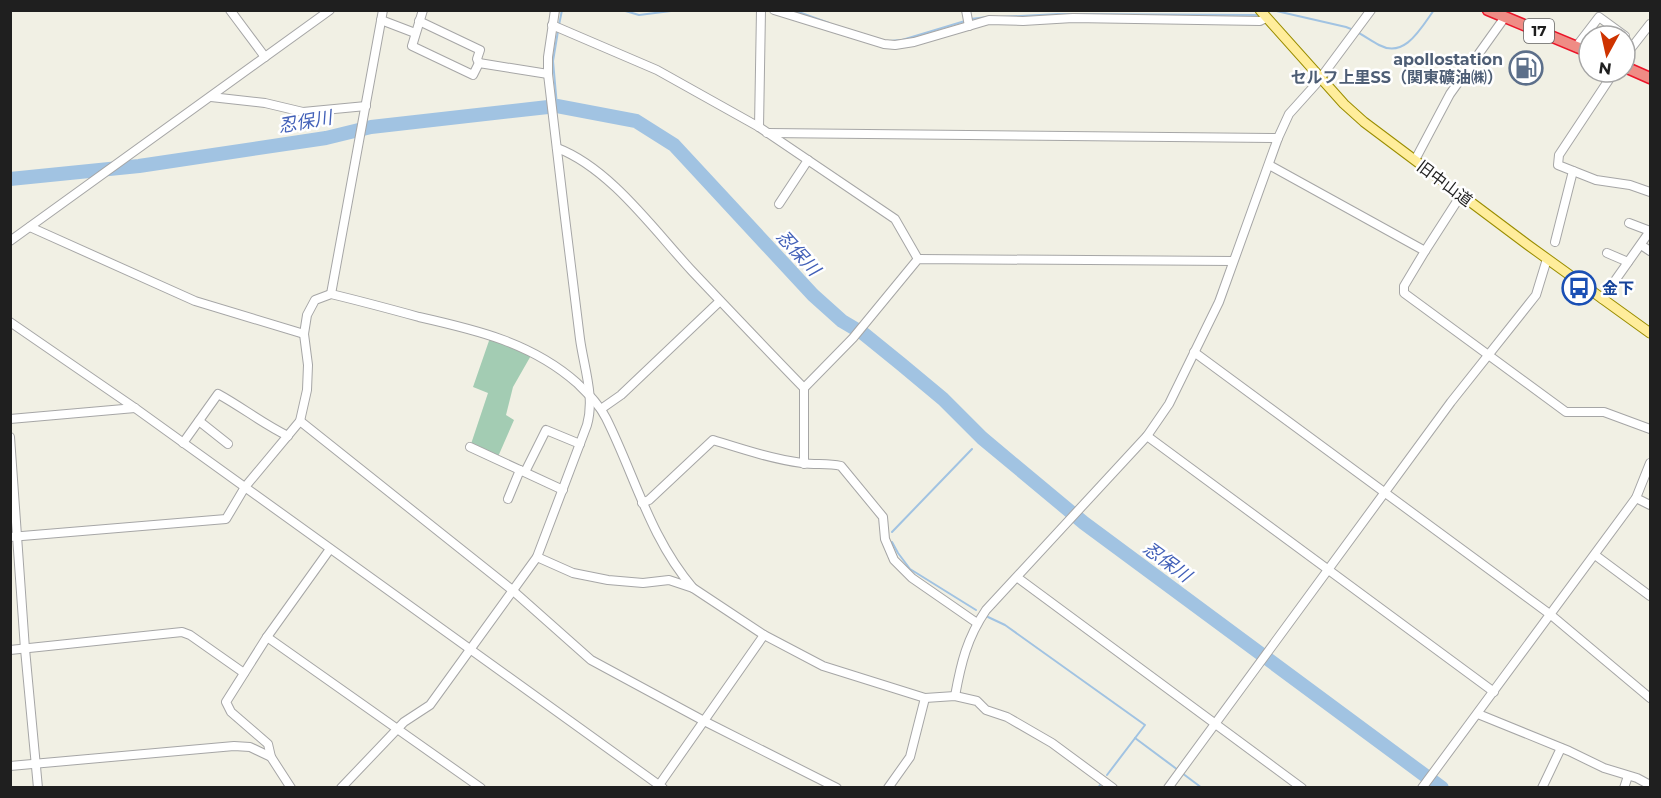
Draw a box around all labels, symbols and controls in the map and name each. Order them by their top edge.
road number: 17 [1524,19,1554,43]
north arrow [1577,24,1637,84]
place label: apollostation セルフ上里SS（関東礦油㈱） [1291,50,1503,87]
fuel station icon: apollostation セルフ上里SS（関東礦油㈱） [1508,50,1544,86]
text: N [1597,58,1613,79]
water label: 忍保川 [277,106,335,138]
street label: 旧中山道 [1413,157,1476,210]
water label: 忍保川 [772,226,826,282]
bus stop icon: 金下 [1561,270,1597,306]
place label: 金下 [1602,279,1634,298]
water label: 忍保川 [1139,537,1197,588]

